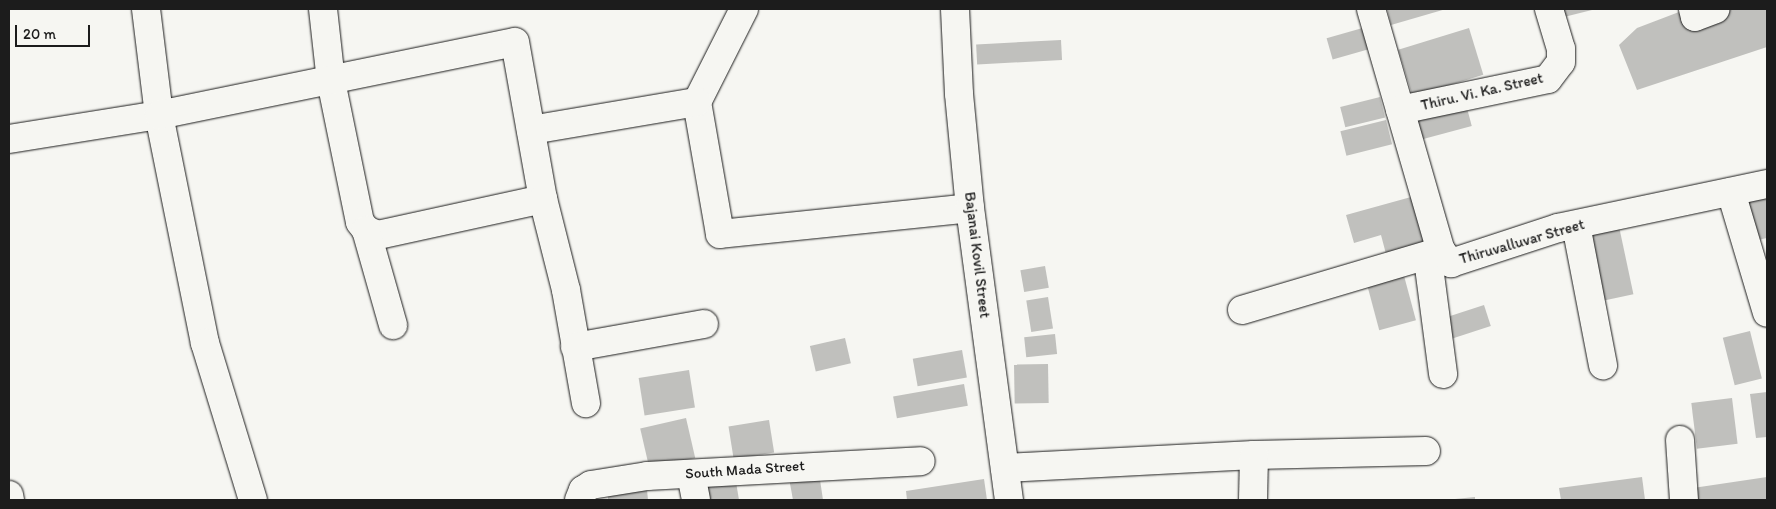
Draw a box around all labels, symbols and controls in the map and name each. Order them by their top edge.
scale bar [18,15,92,47]
text: 20 m [23,25,56,43]
street label: Thiru. Vi. Ka. Street [1419,69,1545,115]
street label: Bajanai Kovil Street [960,191,994,319]
street label: Thiruvalluvar Street [1458,216,1586,268]
street label: South Mada Street [685,457,805,483]

